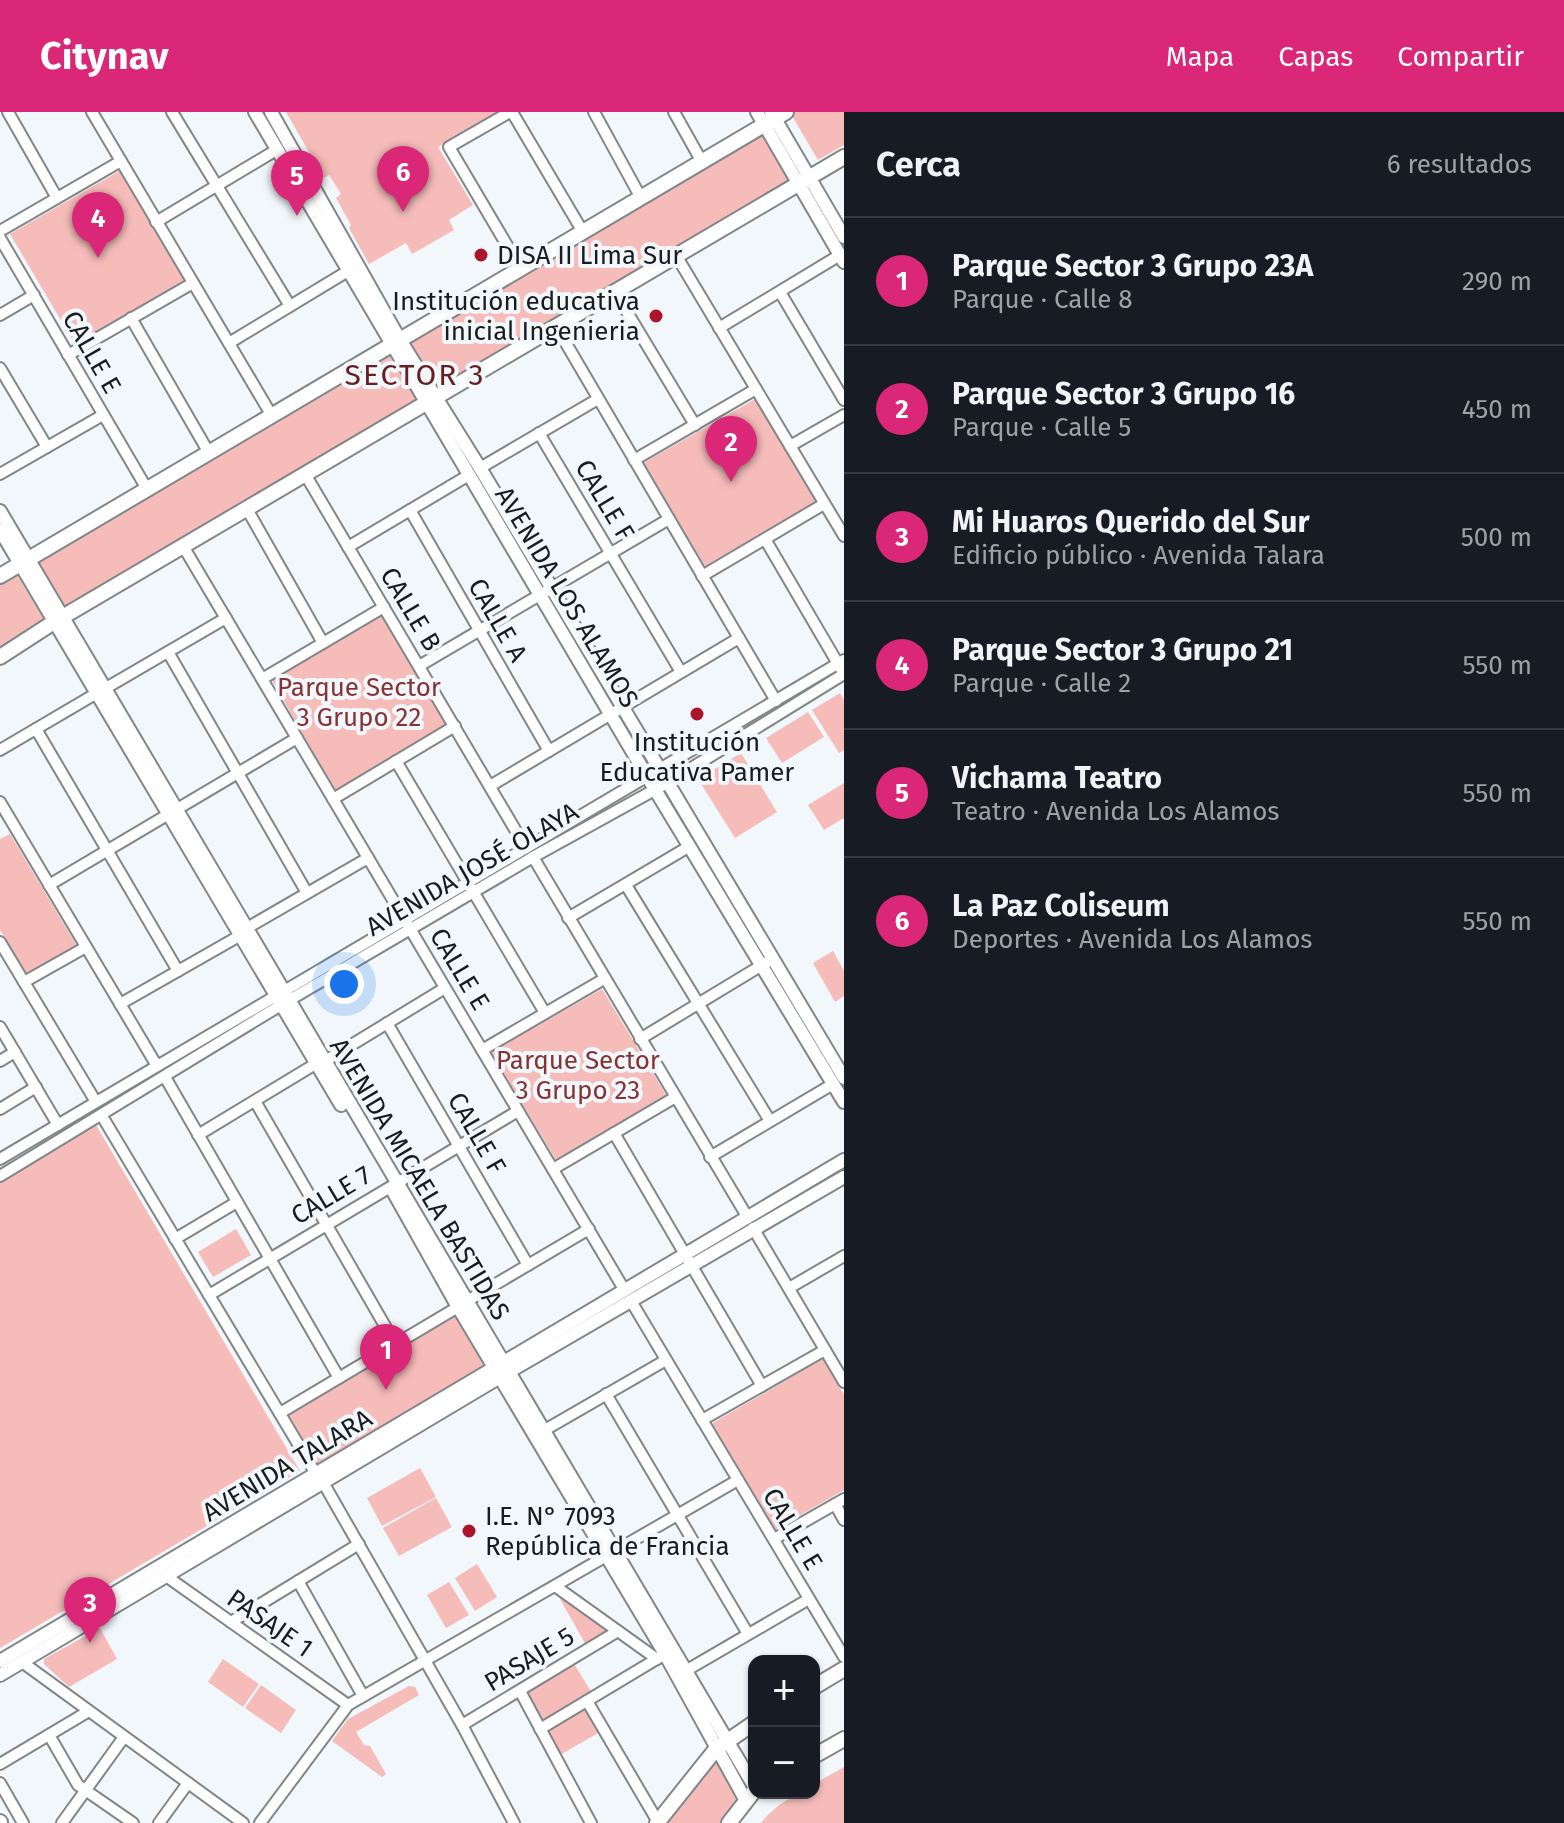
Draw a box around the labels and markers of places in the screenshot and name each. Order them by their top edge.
pin: 6 [377,146,429,212]
pin: 5 [271,150,323,216]
pin: 4 [72,192,124,258]
place label: DISA II Lima Sur [497,240,682,271]
marker: DISA II Lima Sur [472,246,490,264]
place label: Institución educativa inicial Ingenieria [392,286,640,347]
marker: Institución educativa inicial Ingenieria [647,307,665,325]
pin: 2 [705,416,757,482]
marker: Institución Educativa Pamer [688,705,706,723]
place label: Institución Educativa Pamer [600,727,794,788]
pin: 1 [360,1324,412,1390]
place label: I.E. N° 7093 República de Francia [485,1501,730,1562]
marker: I.E. N° 7093 República de Francia [460,1522,478,1540]
pin: 3 [64,1577,116,1643]

